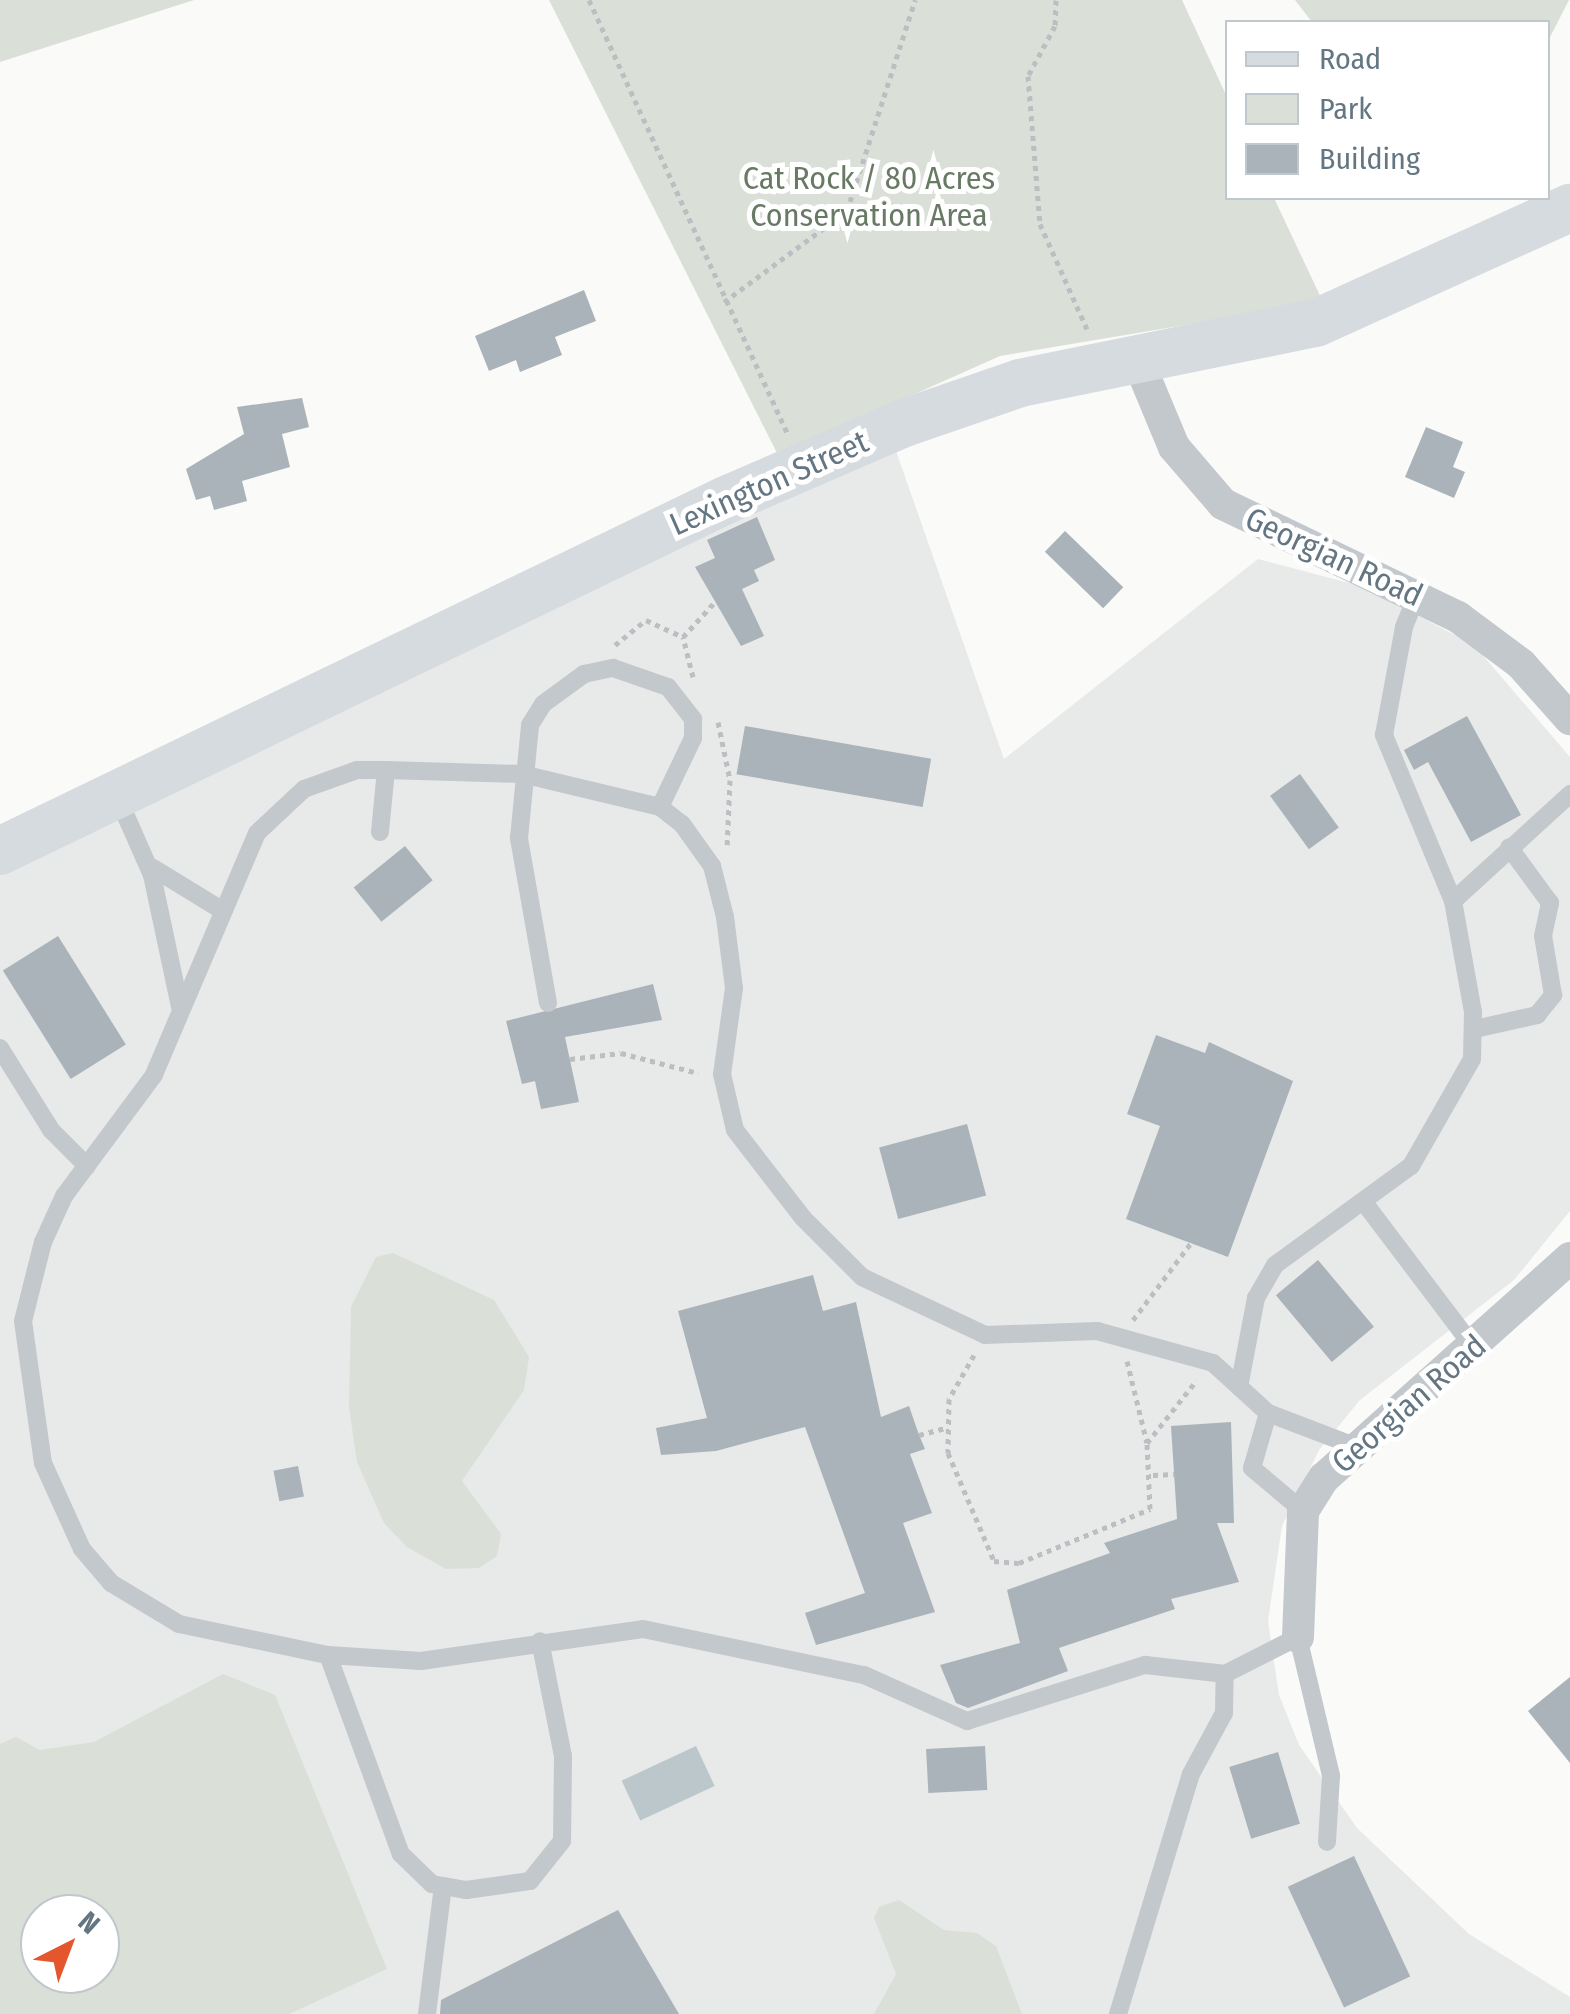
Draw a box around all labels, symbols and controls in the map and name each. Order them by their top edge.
legend [1225,20,1550,200]
text: Road [1319,41,1381,77]
text: Park [1319,91,1372,127]
text: Building [1319,141,1420,177]
park label: Cat Rock / 80 Acres Conservation Area [743,160,995,235]
street label: Lexington Street [664,422,874,544]
street label: Georgian Road [1239,499,1429,615]
street label: Georgian Road [1324,1327,1494,1481]
north arrow [20,1894,120,1994]
text: N [72,1905,106,1941]

